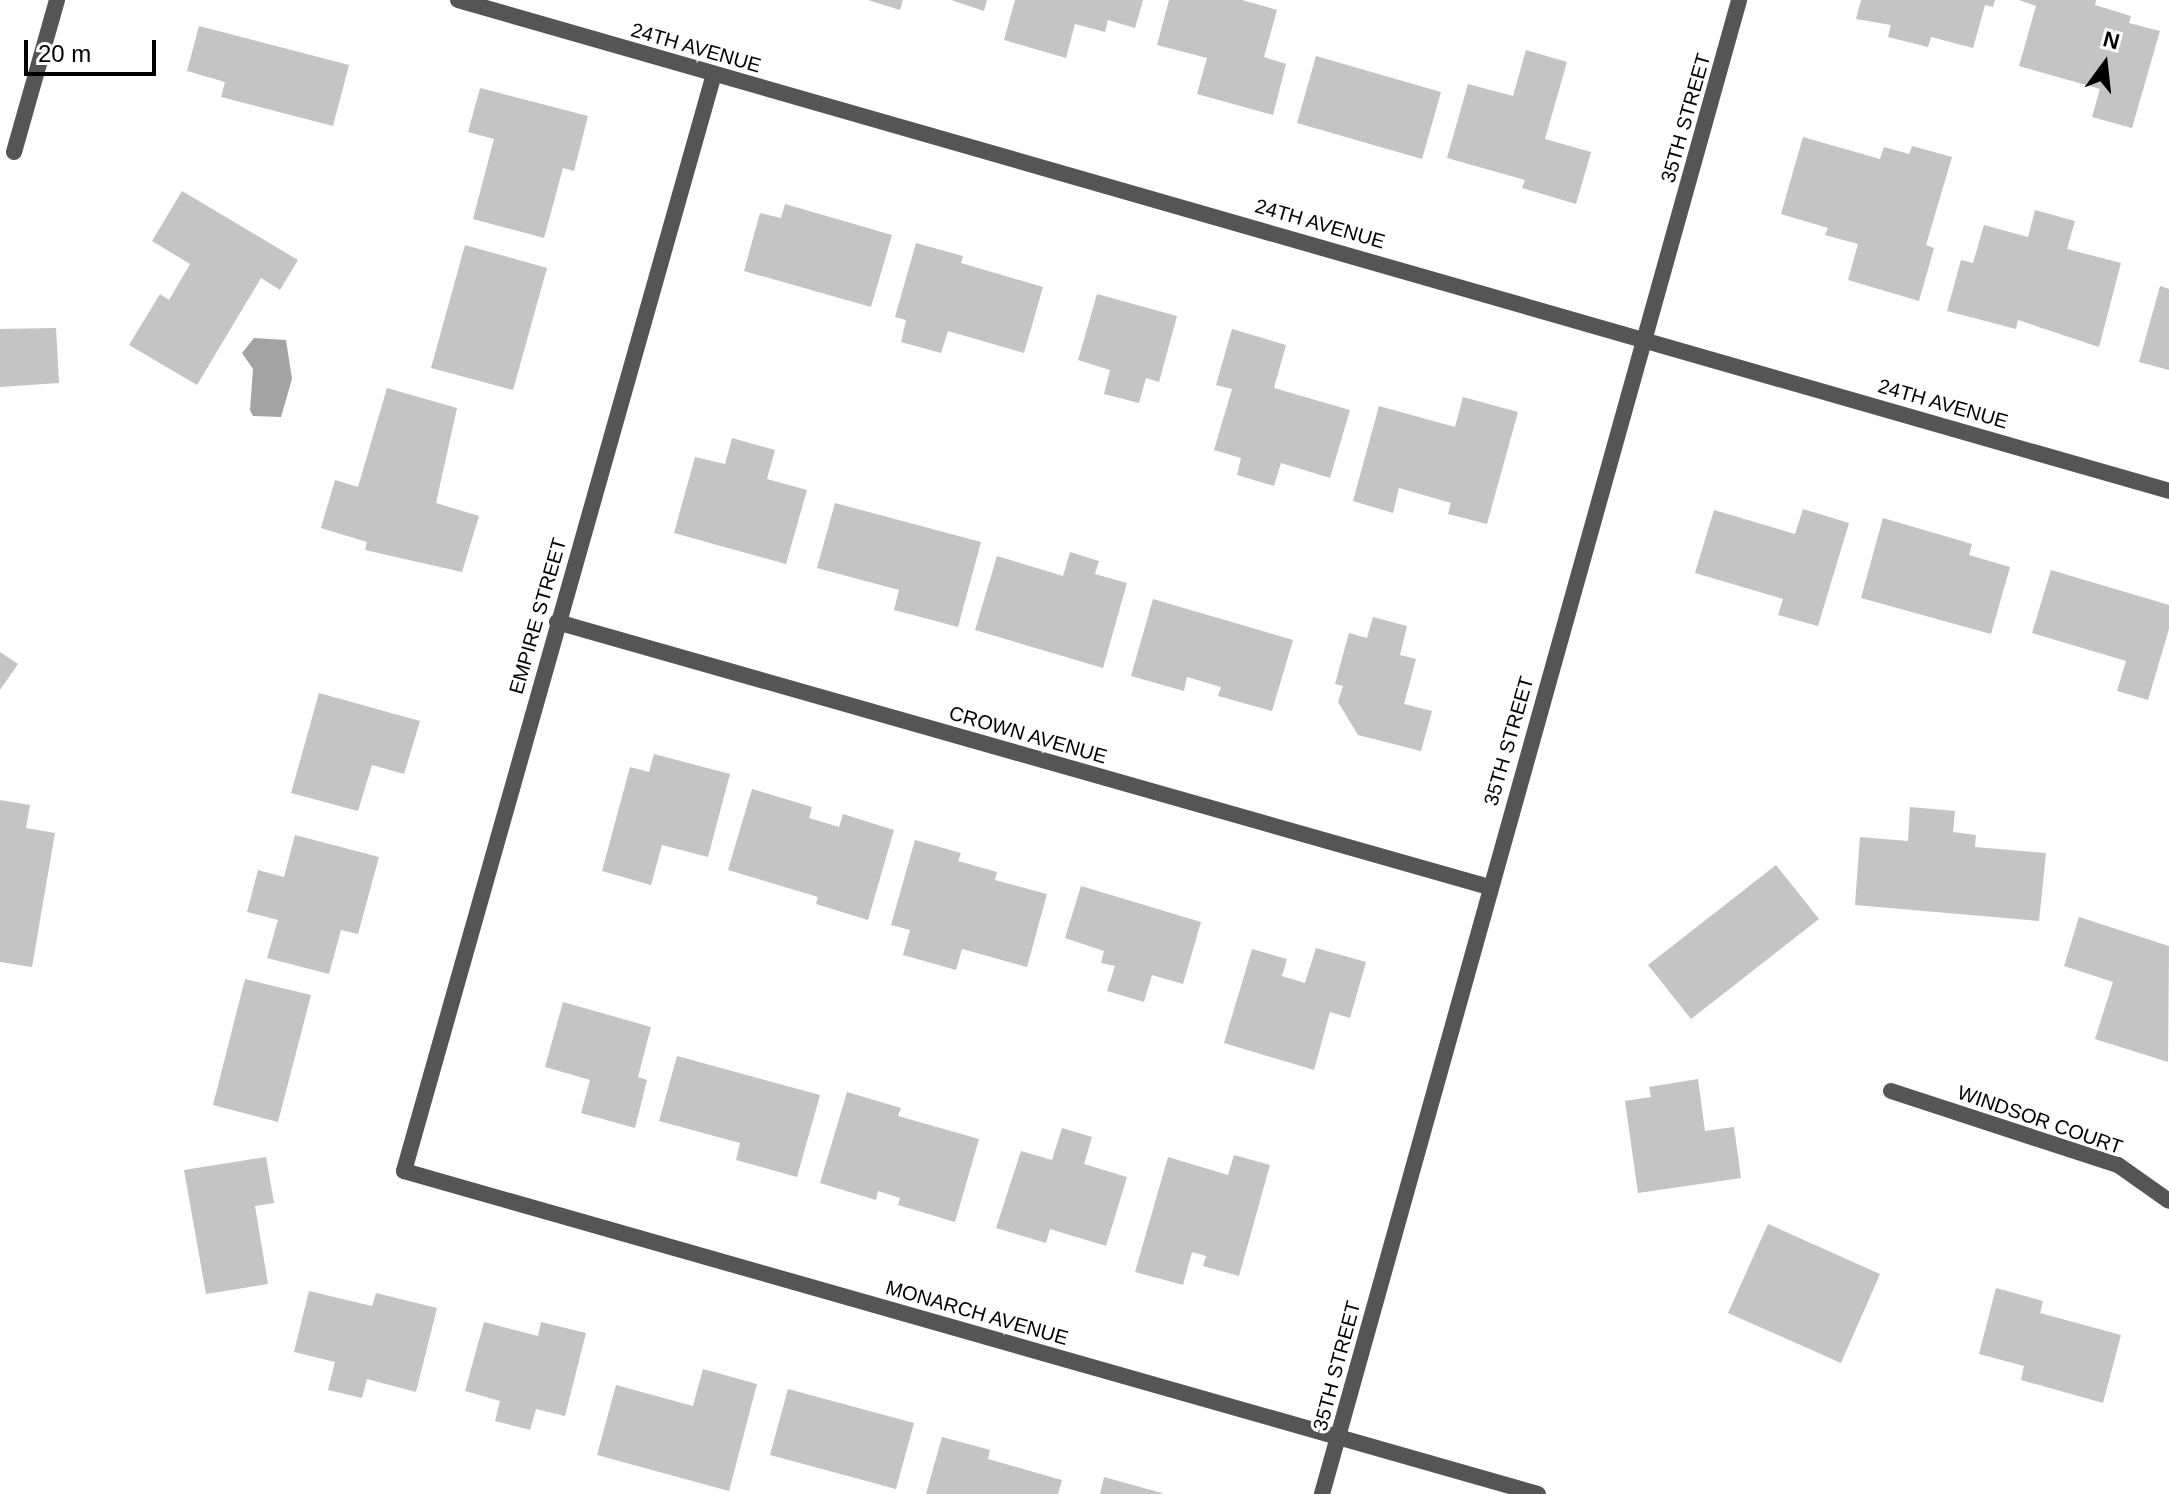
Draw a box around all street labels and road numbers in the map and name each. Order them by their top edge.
street label: 24TH AVENUE [628,18,764,78]
street label: 35TH STREET [1656,51,1716,185]
street label: 24TH AVENUE [1252,194,1388,254]
street label: 24TH AVENUE [1875,374,2011,434]
street label: EMPIRE STREET [504,535,572,697]
street label: 35TH STREET [1479,674,1539,808]
street label: CROWN AVENUE [946,701,1110,769]
street label: WINDSOR COURT [1954,1080,2126,1160]
street label: MONARCH AVENUE [883,1275,1071,1351]
street label: 35TH STREET [1308,1298,1366,1434]

